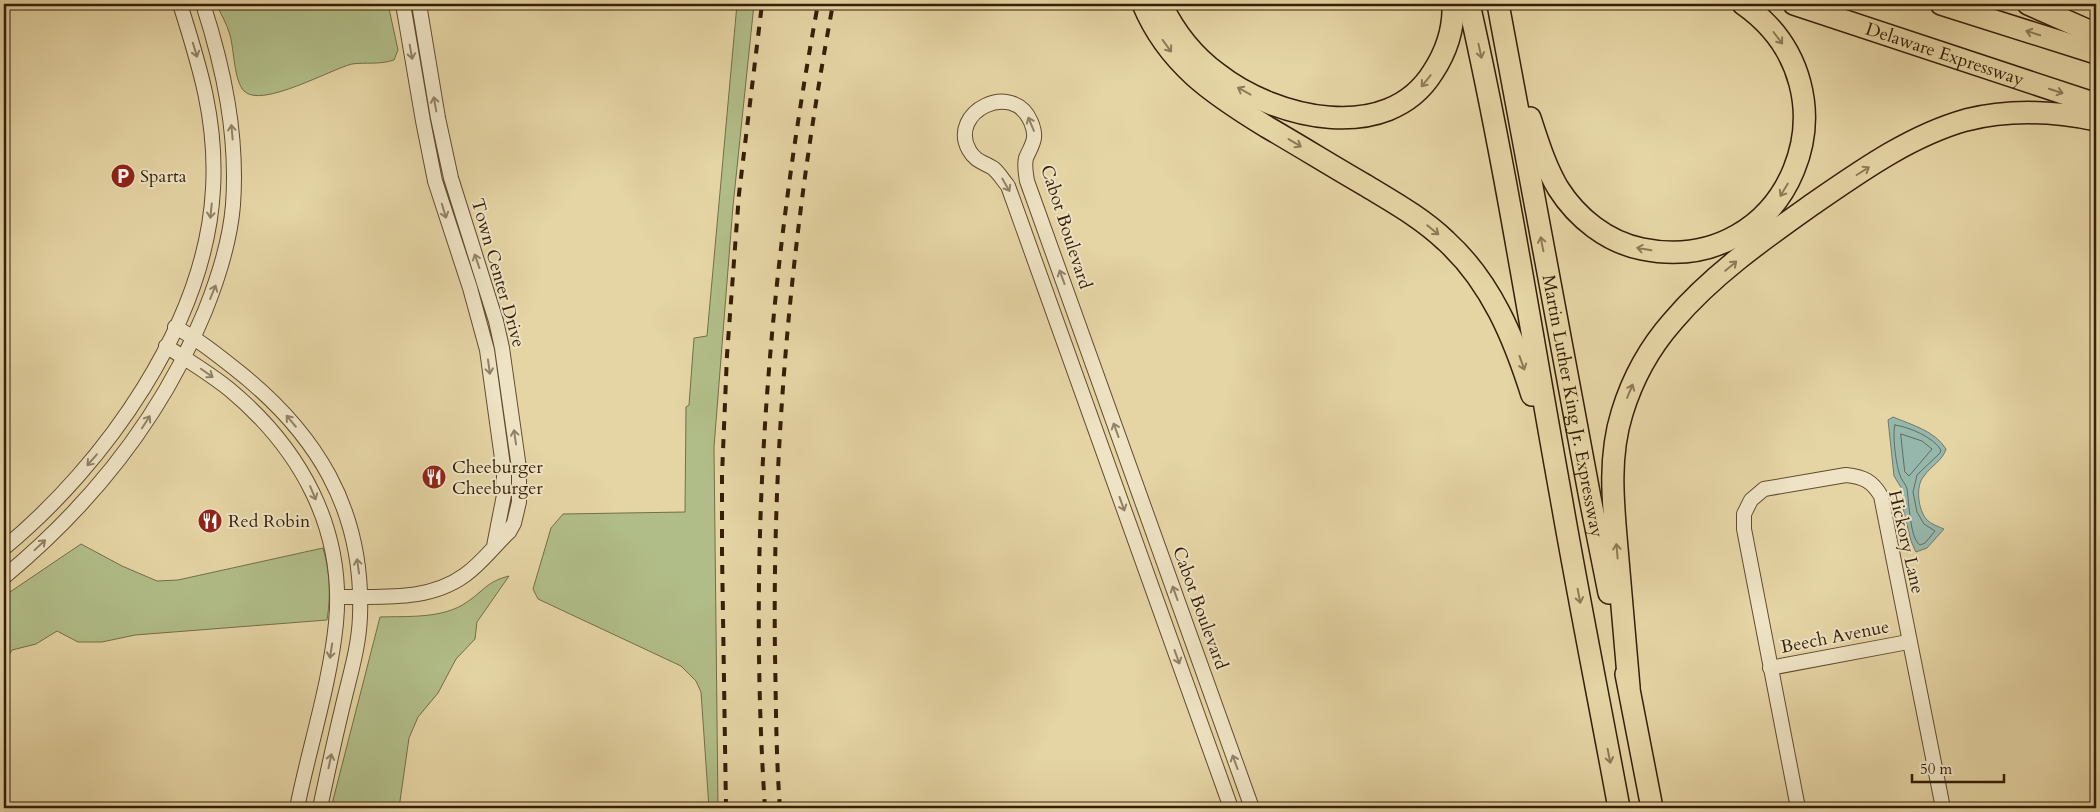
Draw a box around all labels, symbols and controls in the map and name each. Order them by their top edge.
street label: Delaware Expressway [1863,16,2028,92]
one-way arrow [2025,28,2041,38]
one-way arrow [1773,31,1783,45]
one-way arrow [1162,39,1172,53]
one-way arrow [190,42,200,58]
one-way arrow [1475,43,1485,59]
one-way arrow [406,44,416,60]
one-way arrow [1421,74,1432,87]
one-way arrow [1237,86,1252,96]
one-way arrow [2048,86,2064,96]
one-way arrow [430,97,440,113]
one-way arrow [1025,117,1035,132]
one-way arrow [227,125,236,141]
one-way arrow [1288,139,1302,149]
street label: Cabot Boulevard [1034,162,1098,293]
parking icon: Sparta [110,163,136,189]
place label: Sparta [140,164,187,189]
one-way arrow [1855,166,1869,176]
one-way arrow [1002,178,1012,192]
one-way arrow [1778,182,1788,196]
street label: Town Center Drive [465,196,531,350]
one-way arrow [206,202,216,218]
one-way arrow [440,202,450,218]
one-way arrow [1426,224,1439,235]
one-way arrow [1536,236,1546,252]
one-way arrow [1636,243,1652,253]
one-way arrow [472,254,481,270]
one-way arrow [1724,261,1737,272]
one-way arrow [1057,270,1066,285]
street label: Martin Luther King Jr. Expressway [1536,273,1610,540]
one-way arrow [208,285,218,300]
one-way arrow [1518,355,1527,370]
one-way arrow [484,358,494,374]
one-way arrow [199,368,213,378]
one-way arrow [1626,384,1635,399]
one-way arrow [286,415,297,428]
one-way arrow [141,416,151,430]
one-way arrow [1111,422,1121,438]
one-way arrow [510,429,520,445]
one-way arrow [86,453,97,466]
place label: Cheeburger Cheeburger [452,455,543,501]
restaurant icon: Cheeburger Cheeburger [421,464,447,490]
one-way arrow [309,485,319,500]
street label: Hickory Lane [1882,488,1930,596]
one-way arrow [1118,495,1127,511]
restaurant icon: Red Robin [197,508,223,534]
place label: Red Robin [228,509,311,534]
one-way arrow [34,539,47,551]
street label: Cabot Boulevard [1166,543,1234,673]
one-way arrow [1612,543,1622,559]
one-way arrow [352,559,362,575]
one-way arrow [1170,586,1179,601]
one-way arrow [1575,588,1585,604]
street label: Beech Avenue [1779,614,1891,660]
one-way arrow [326,643,336,659]
one-way arrow [1173,648,1182,664]
one-way arrow [1605,747,1615,763]
scale bar [1912,752,2005,784]
one-way arrow [326,753,336,769]
one-way arrow [1230,755,1239,771]
text: 50 m [1920,759,1952,779]

